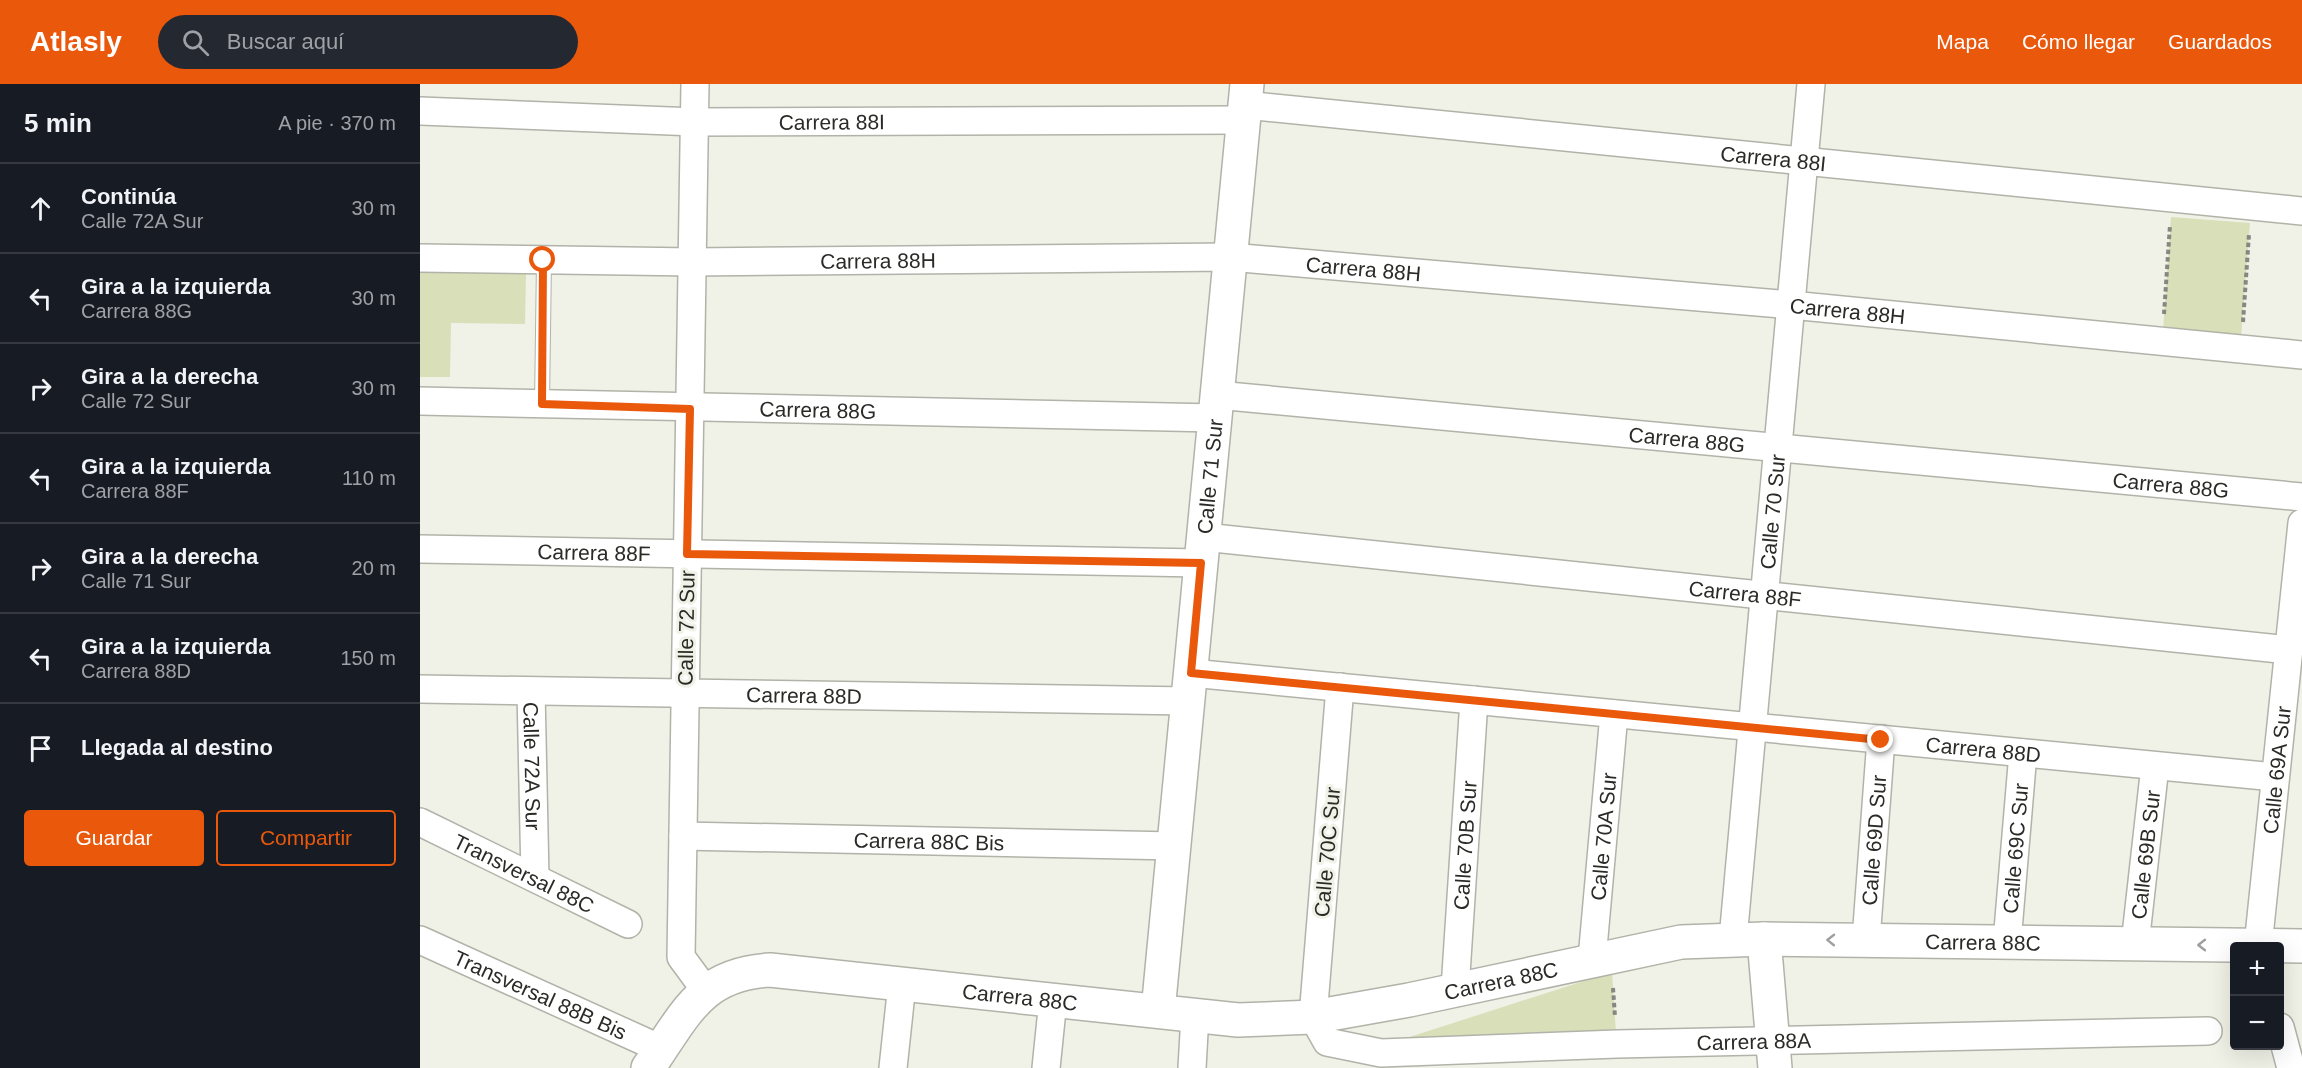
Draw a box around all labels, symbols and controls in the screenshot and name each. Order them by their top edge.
search box [158,15,578,69]
text: Atlasly [30,26,122,57]
icon: search [179,26,212,59]
text: Buscar aquí [227,29,344,54]
text: Mapa [1936,30,1989,53]
text: Cómo llegar [2022,30,2135,53]
text: Guardados [2168,30,2272,53]
text: 5 min [24,108,92,138]
street label: Carrera 88I [779,110,885,133]
text: A pie · 370 m [278,112,396,134]
street label: Carrera 88I [1719,141,1827,175]
text: Continúa [81,184,176,209]
icon: ahead [24,192,57,225]
text: 30 m [352,197,396,219]
text: Calle 72A Sur [81,210,203,232]
route start [529,246,555,272]
street label: Carrera 88H [820,248,936,272]
street label: Carrera 88H [1305,252,1422,285]
text: Gira a la izquierda [81,274,271,299]
icon: left [24,282,57,315]
text: 30 m [352,287,396,309]
street label: Carrera 88H [1789,293,1906,328]
text: Carrera 88G [81,300,192,322]
text: Gira a la derecha [81,364,258,389]
icon: right [24,372,57,405]
text: 30 m [352,377,396,399]
text: Calle 72 Sur [81,390,191,412]
street label: Carrera 88G [759,397,877,422]
street label: Calle 71 Sur [1192,418,1226,535]
street label: Carrera 88G [1628,422,1746,456]
street label: Calle 70 Sur [1755,453,1789,570]
text: Gira a la izquierda [81,454,271,479]
icon: left [24,462,57,495]
text: 110 m [342,467,396,489]
street label: Carrera 88G [2112,468,2230,502]
text: Carrera 88F [81,480,189,502]
street label: Carrera 88F [537,540,651,565]
text: Gira a la derecha [81,544,258,569]
icon: right [24,552,57,585]
text: 20 m [352,557,396,579]
text: Calle 71 Sur [81,570,191,592]
street label: Calle 72 Sur [673,570,699,686]
street label: Carrera 88F [1688,576,1803,611]
text: Gira a la izquierda [81,634,271,659]
icon: left [24,642,57,675]
text: 150 m [340,647,396,669]
text: Carrera 88D [81,660,191,682]
street label: Carrera 88D [746,683,862,707]
street label: Calle 72A Sur [520,701,545,830]
street label: Calle 69A Sur [2258,705,2294,835]
route end [1867,726,1893,752]
icon: arrive [24,732,57,765]
street label: Carrera 88D [1925,732,2042,766]
text: Llegada al destino [81,735,273,760]
street label: Calle 70A Sur [1586,771,1620,902]
street label: Calle 69D Sur [1857,774,1890,906]
street label: Calle 70B Sur [1449,780,1480,911]
street label: Calle 69C Sur [1998,782,2032,914]
street label: Calle 70C Sur [1310,786,1344,918]
street label: Calle 69B Sur [2126,789,2164,920]
button: Guardar [24,810,204,866]
button: Compartir [216,810,396,866]
street label: Carrera 88C Bis [853,828,1004,854]
street label: Transversal 88C [450,829,598,917]
street label: Carrera 88C [1925,930,2041,954]
one-way arrow [1827,933,1836,946]
one-way arrow [2197,939,2206,951]
map controls [2230,942,2284,1050]
button: + [2230,942,2284,996]
street label: Transversal 88B Bis [450,945,630,1043]
street label: Carrera 88C [1442,957,1560,1004]
street label: Carrera 88C [961,979,1079,1014]
button: − [2230,996,2284,1050]
street label: Carrera 88A [1696,1028,1811,1054]

